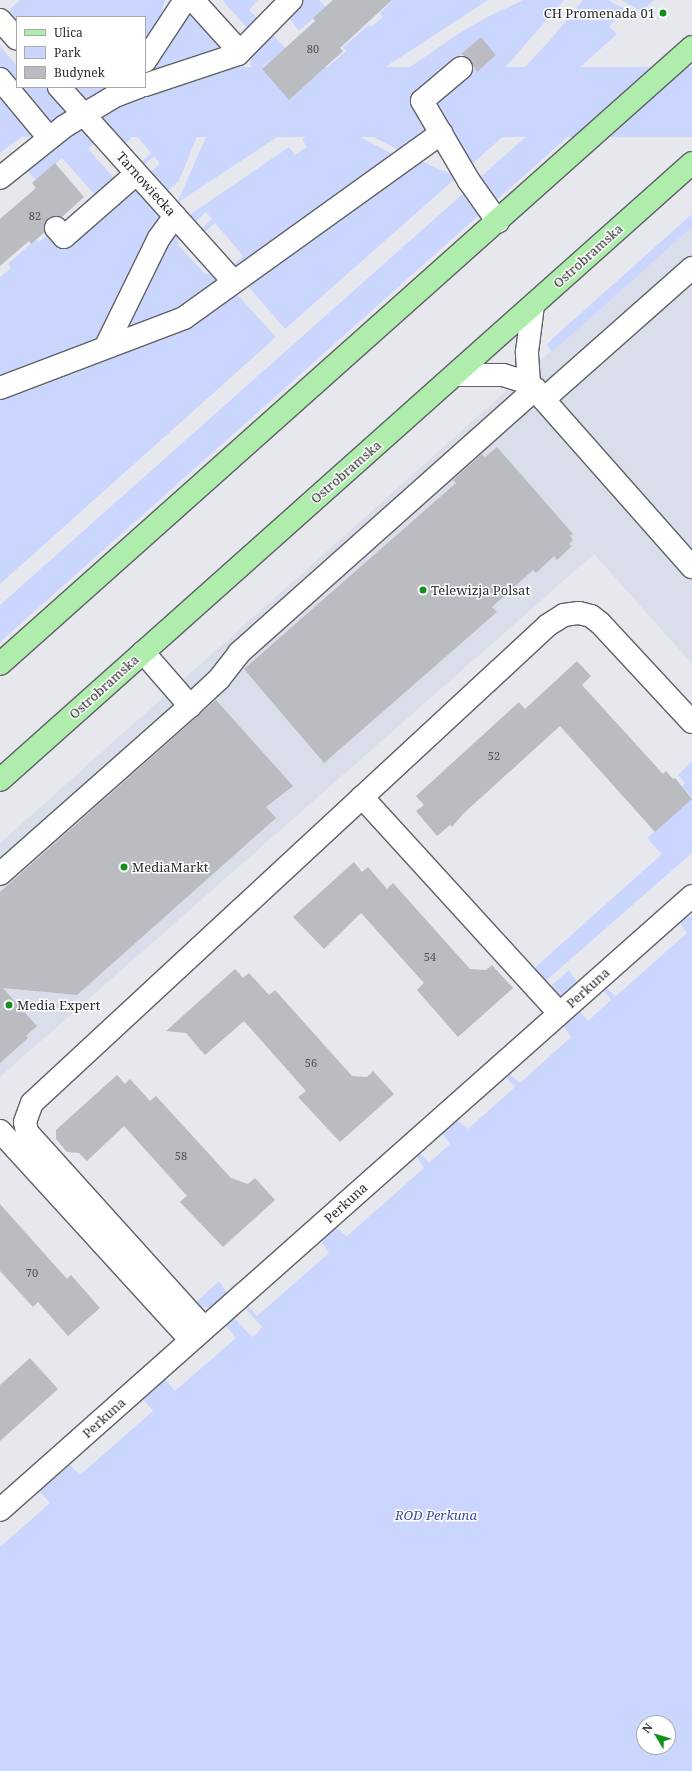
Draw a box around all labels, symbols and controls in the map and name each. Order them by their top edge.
place label: CH Promenada 01 [544,5,655,21]
marker: CH Promenada 01 [658,8,668,18]
legend [16,16,146,88]
text: Ulica [54,24,83,41]
house number: 80 [307,42,319,56]
text: Park [54,44,81,61]
text: Budynek [54,64,105,81]
street label: Tarnowiecka [113,149,179,219]
house number: 82 [29,209,41,223]
street label: Ostrobramska [550,221,626,291]
street label: Ostrobramska [308,437,384,507]
place label: Telewizja Polsat [431,582,530,598]
marker: Telewizja Polsat [418,585,428,595]
street label: Ostrobramska [66,652,142,722]
house number: 52 [488,749,500,763]
place label: MediaMarkt [132,859,208,875]
marker: MediaMarkt [119,862,129,872]
house number: 54 [424,950,436,964]
street label: Perkuna [563,965,613,1011]
place label: Media Expert [17,997,100,1013]
marker: Media Expert [4,1000,14,1010]
house number: 56 [305,1056,317,1070]
house number: 58 [175,1149,187,1163]
street label: Perkuna [321,1180,371,1226]
house number: 70 [26,1266,38,1280]
street label: Perkuna [79,1395,129,1441]
park label: ROD Perkuna [395,1507,477,1523]
north arrow [636,1715,676,1755]
text: N [638,1720,656,1736]

